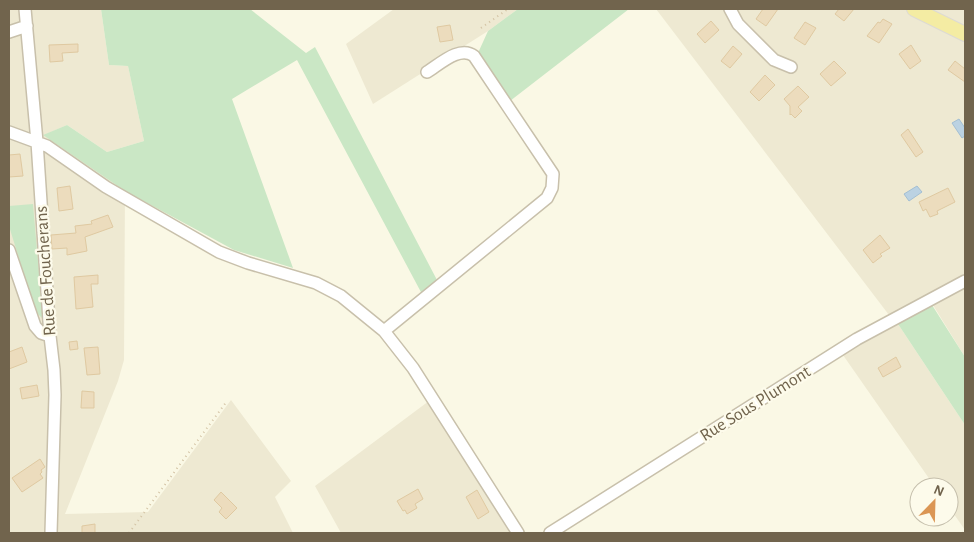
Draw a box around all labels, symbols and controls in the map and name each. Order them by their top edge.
street label: Rue de Foucherans [32,205,60,336]
street label: Rue Sous Plumont [697,363,814,445]
north arrow [909,477,959,527]
text: N [931,483,946,499]

